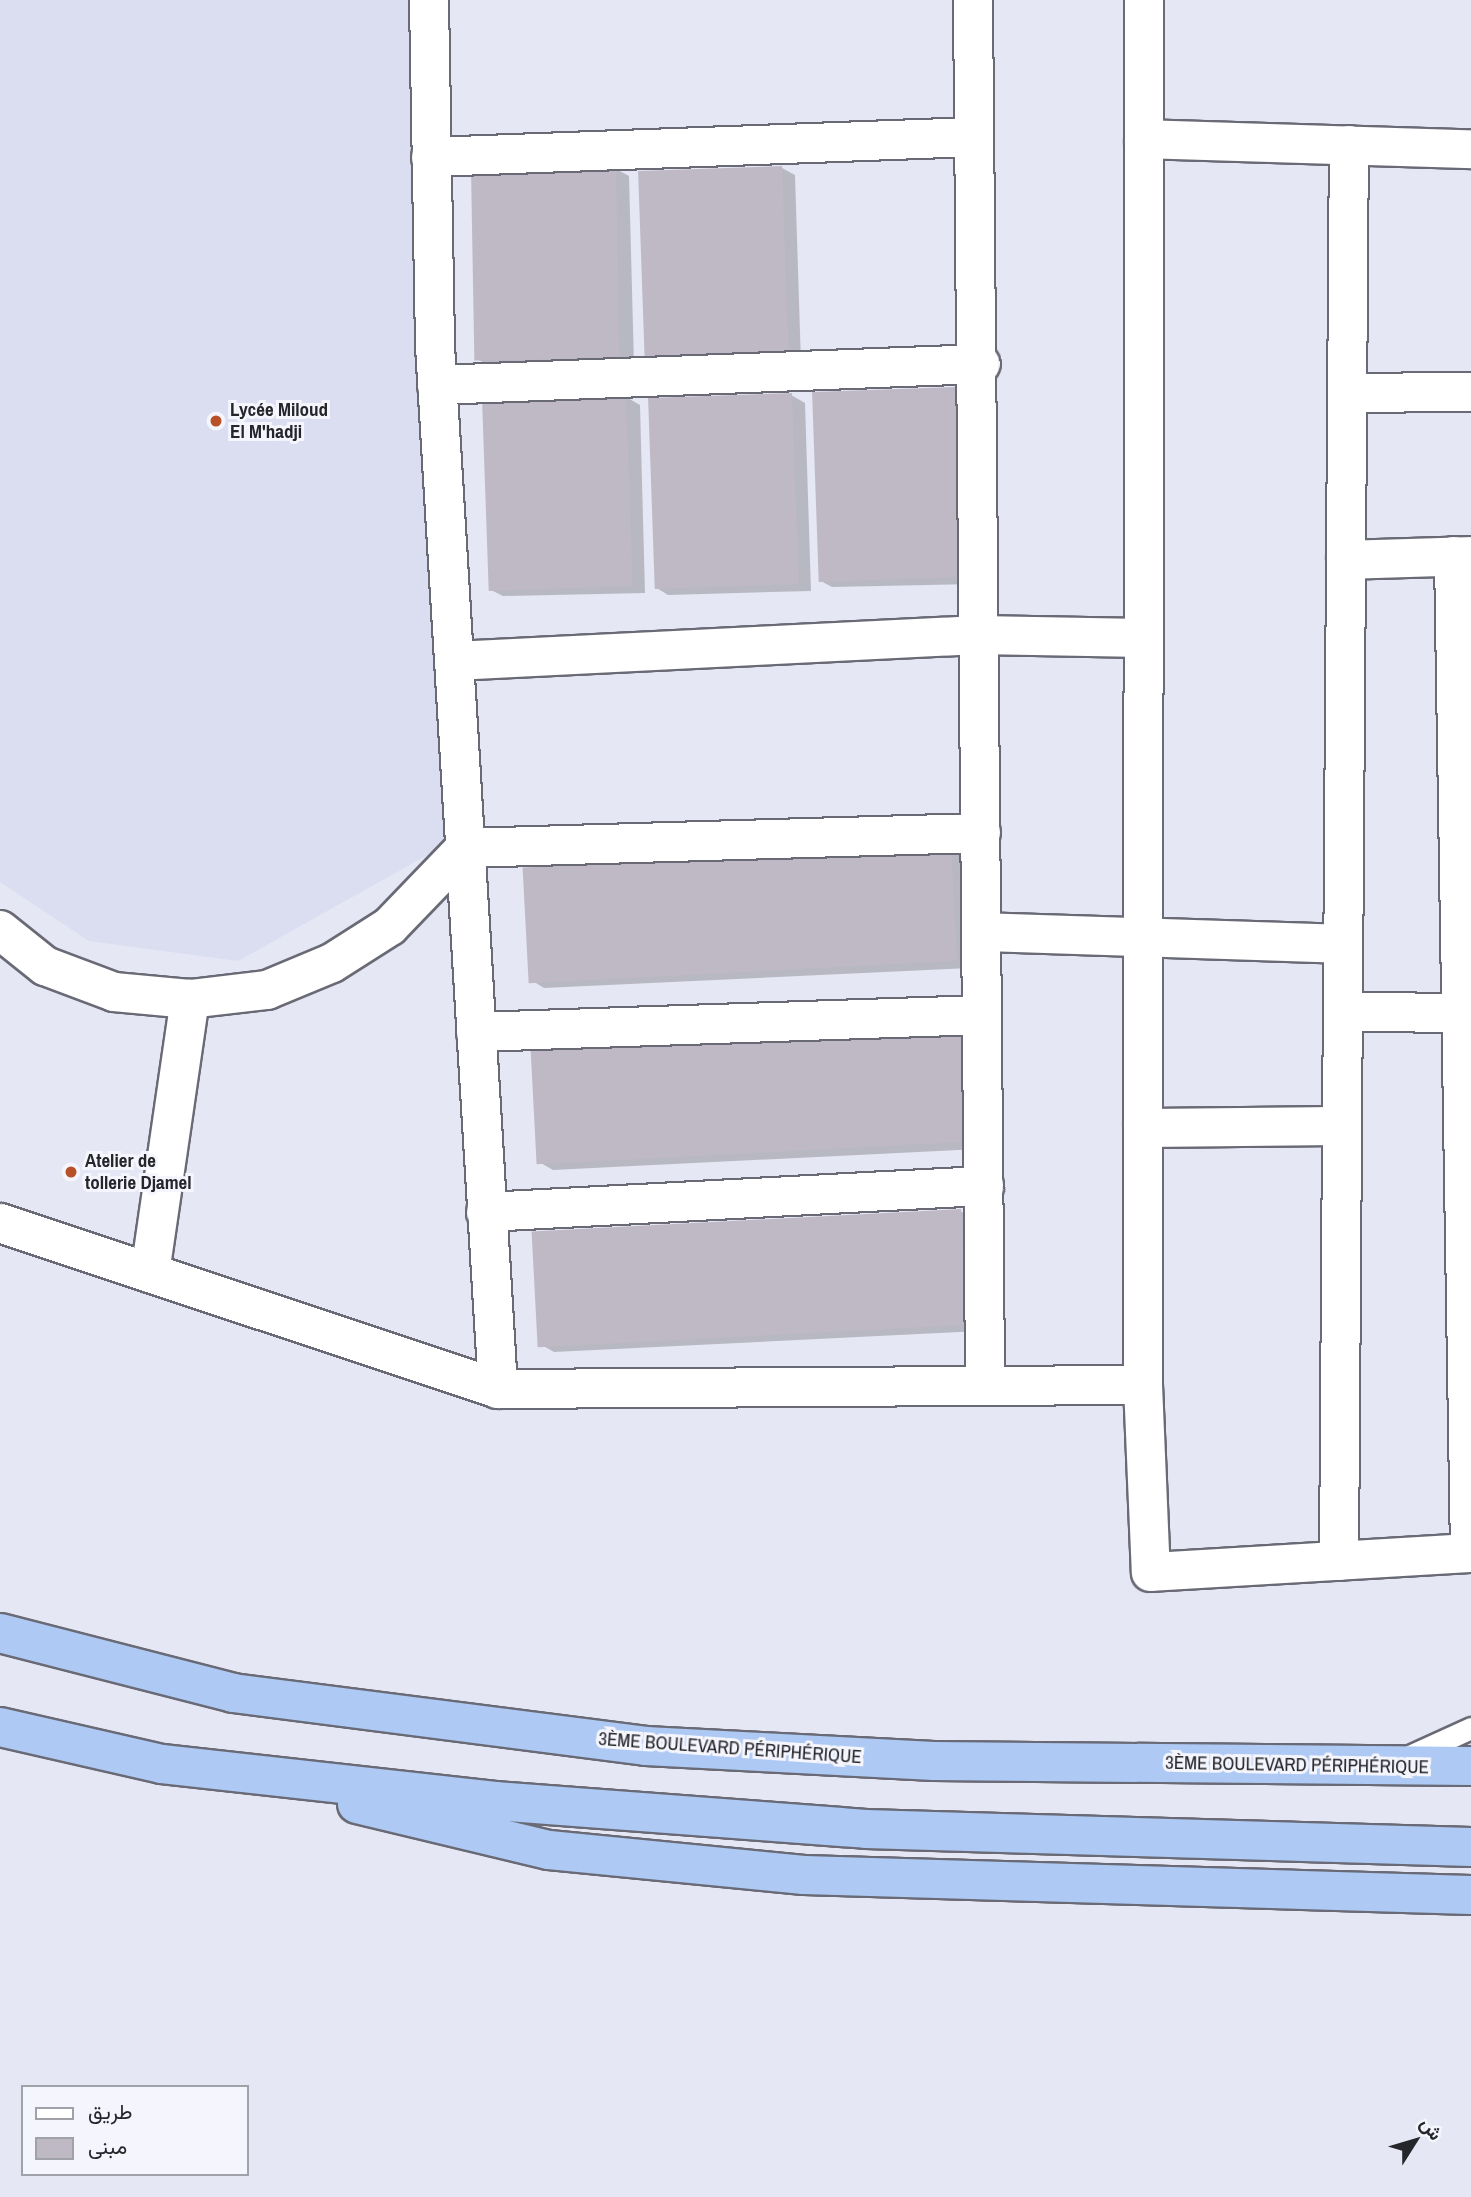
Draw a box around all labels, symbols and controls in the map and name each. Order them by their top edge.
place label: Lycée Miloud El M'hadji [230,399,328,443]
marker: Lycée Miloud El M'hadji [208,413,224,429]
place label: Atelier de tollerie Djamel [85,1150,192,1194]
marker: Atelier de tollerie Djamel [63,1164,79,1180]
street label: 3ÈME BOULEVARD PÉRIPHÉRIQUE [598,1727,862,1769]
street label: 3ÈME BOULEVARD PÉRIPHÉRIQUE [1165,1751,1429,1779]
legend [21,2085,248,2176]
text: طريق [88,2097,133,2126]
north arrow [1380,2106,1450,2176]
text: ش [1415,2111,1449,2145]
text: مبنى [88,2132,127,2161]

